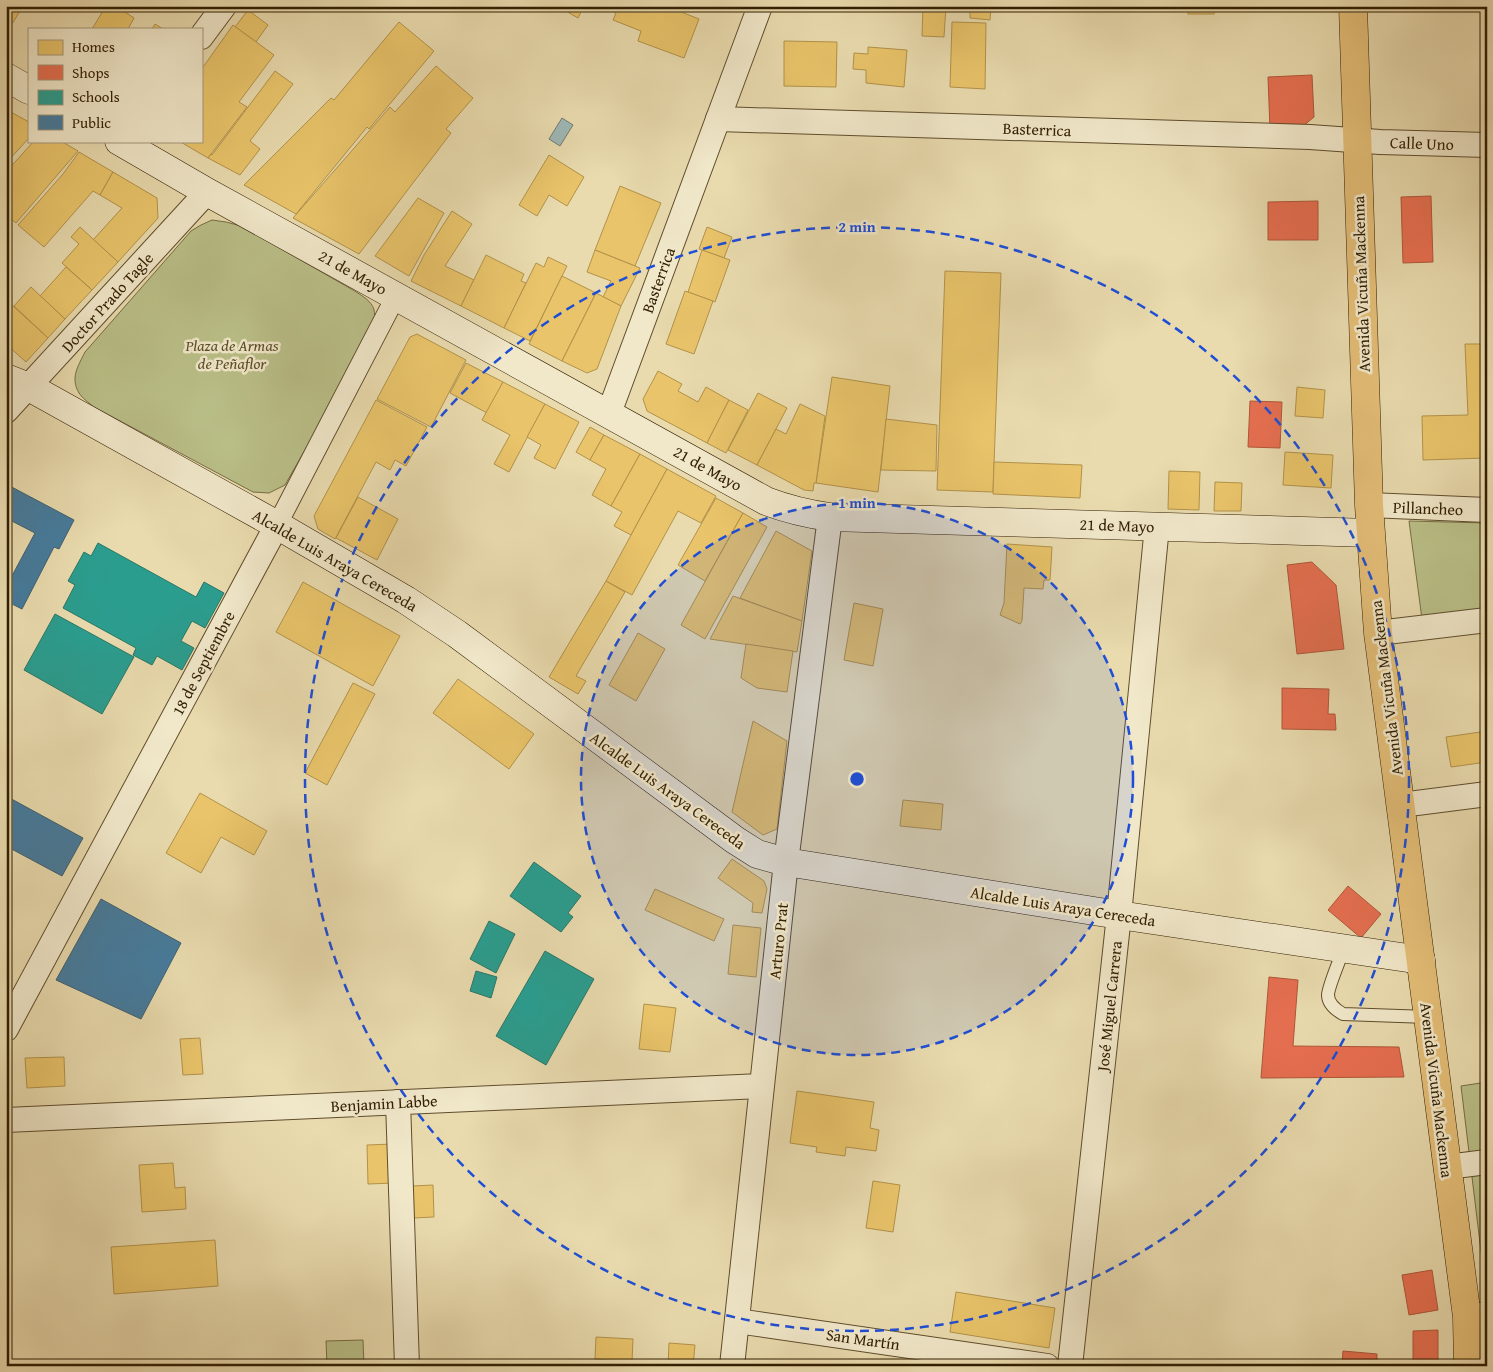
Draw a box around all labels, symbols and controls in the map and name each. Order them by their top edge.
legend [28,28,202,142]
text: Homes [72,36,115,57]
text: Shops [72,62,109,83]
text: Schools [72,86,120,107]
text: Public [72,112,111,133]
street label: Basterrica [1002,116,1072,142]
street label: Calle Uno [1390,130,1454,156]
street label: Avenida Vicuña Mackenna [1346,195,1376,373]
text: 2 min [838,216,876,237]
street label: 21 de Mayo [314,243,392,301]
street label: Basterrica [635,243,681,316]
street label: Doctor Prado Tagle [55,247,159,357]
park label: Plaza de Armas de Peñaflor [185,333,279,375]
street label: 21 de Mayo [669,439,747,497]
text: 1 min [838,492,876,513]
street label: Pillancheo [1393,495,1463,521]
street label: Alcalde Luis Araya Cereceda [248,503,422,617]
street label: 21 de Mayo [1079,512,1155,538]
street label: Avenida Vicuña Mackenna [1363,599,1409,777]
street label: 18 de Septiembre [165,606,241,720]
street label: Alcalde Luis Araya Cereceda [585,725,751,855]
centre of rings [848,770,866,788]
street label: Alcalde Luis Araya Cereceda [969,880,1158,933]
street label: Arturo Prat [762,901,794,980]
street label: José Miguel Carrera [1090,939,1128,1074]
street label: Avenida Vicuña Mackenna [1414,1001,1460,1179]
street label: Benjamin Labbe [330,1088,438,1118]
street label: San Martín [825,1322,901,1356]

